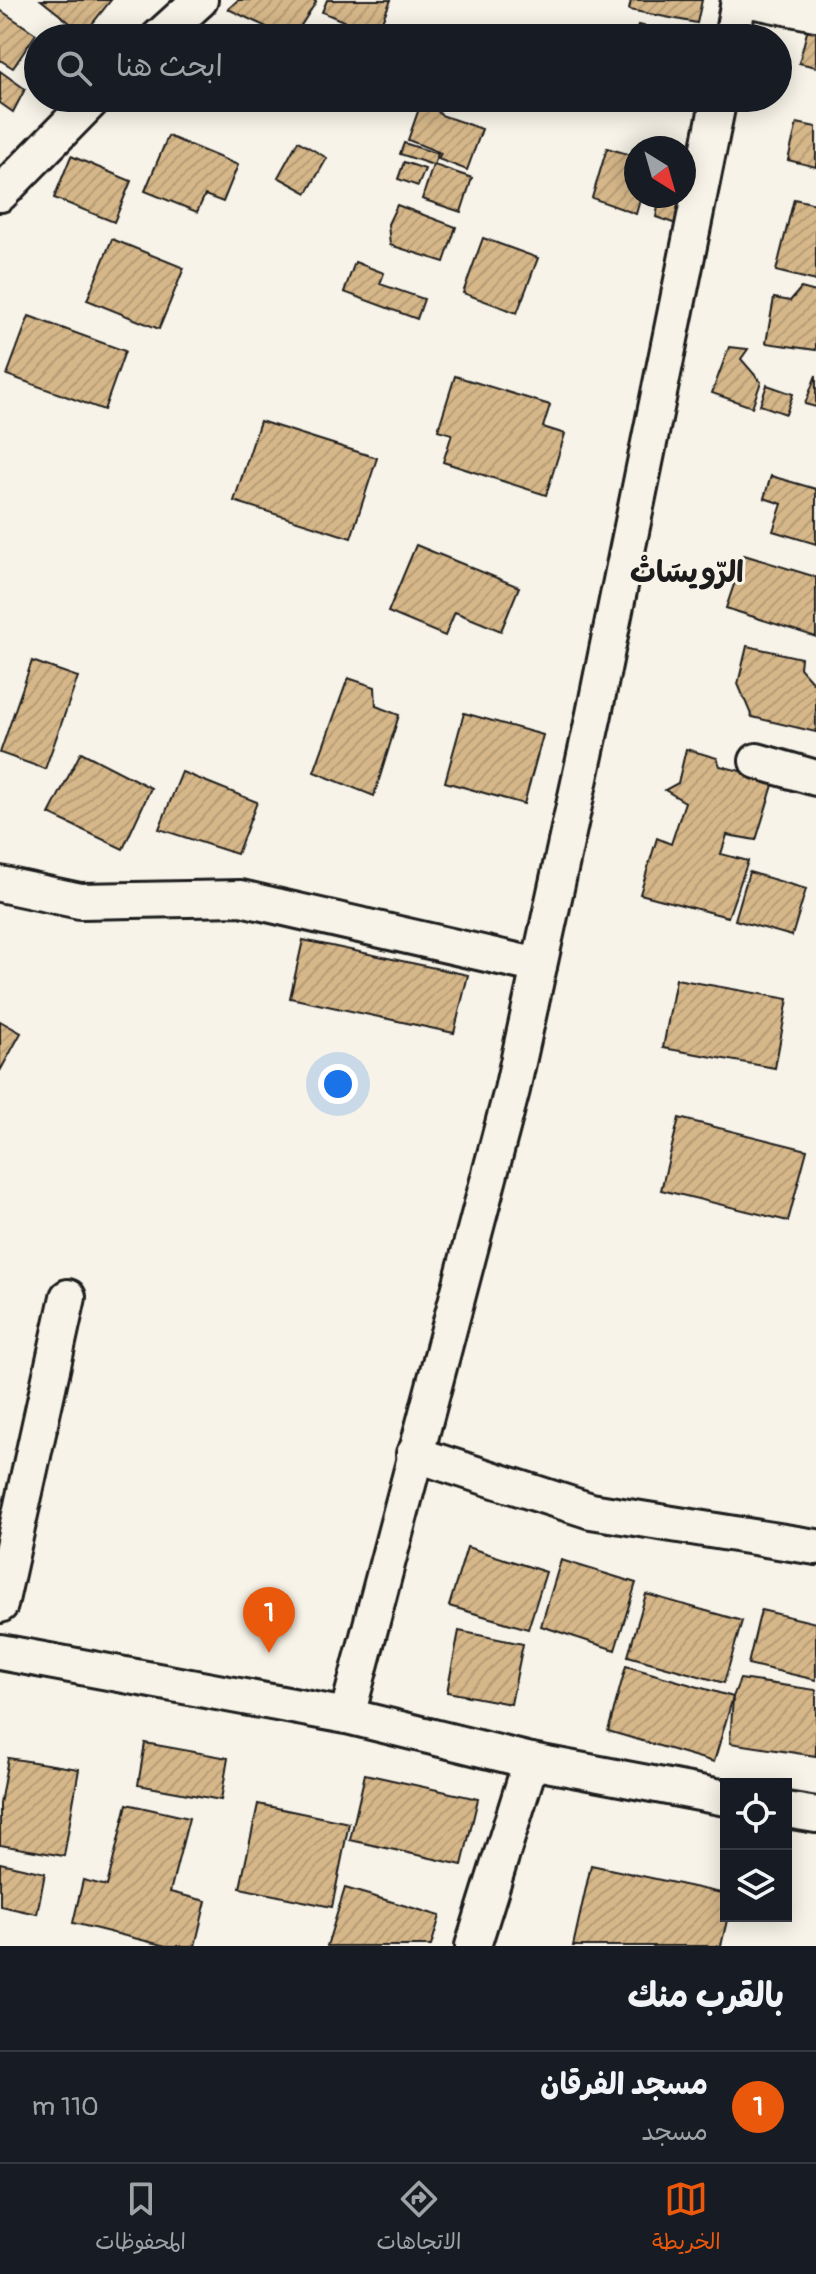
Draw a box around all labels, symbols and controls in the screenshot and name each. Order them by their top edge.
search box [24,24,792,112]
icon: search [52,46,96,90]
text: ابحث هنا [116,48,223,85]
north arrow [624,136,696,208]
district label: الرّويسَاتْ [630,554,744,591]
your location [318,1064,358,1104]
pin: 1 [243,1587,295,1653]
map controls [720,1778,792,1922]
button: locate [720,1778,792,1850]
button: layers [720,1850,792,1922]
text: بالقرب منك [628,1975,784,2018]
text: مسجد الفرقان [540,2066,708,2103]
text: 110 m [32,2091,99,2123]
text: 1 [753,2091,763,2123]
text: مسجد [641,2116,708,2148]
tab: المحفوظات [95,2177,186,2261]
tab: الاتجاهات [377,2177,461,2261]
tab: الخريطة [652,2177,721,2261]

